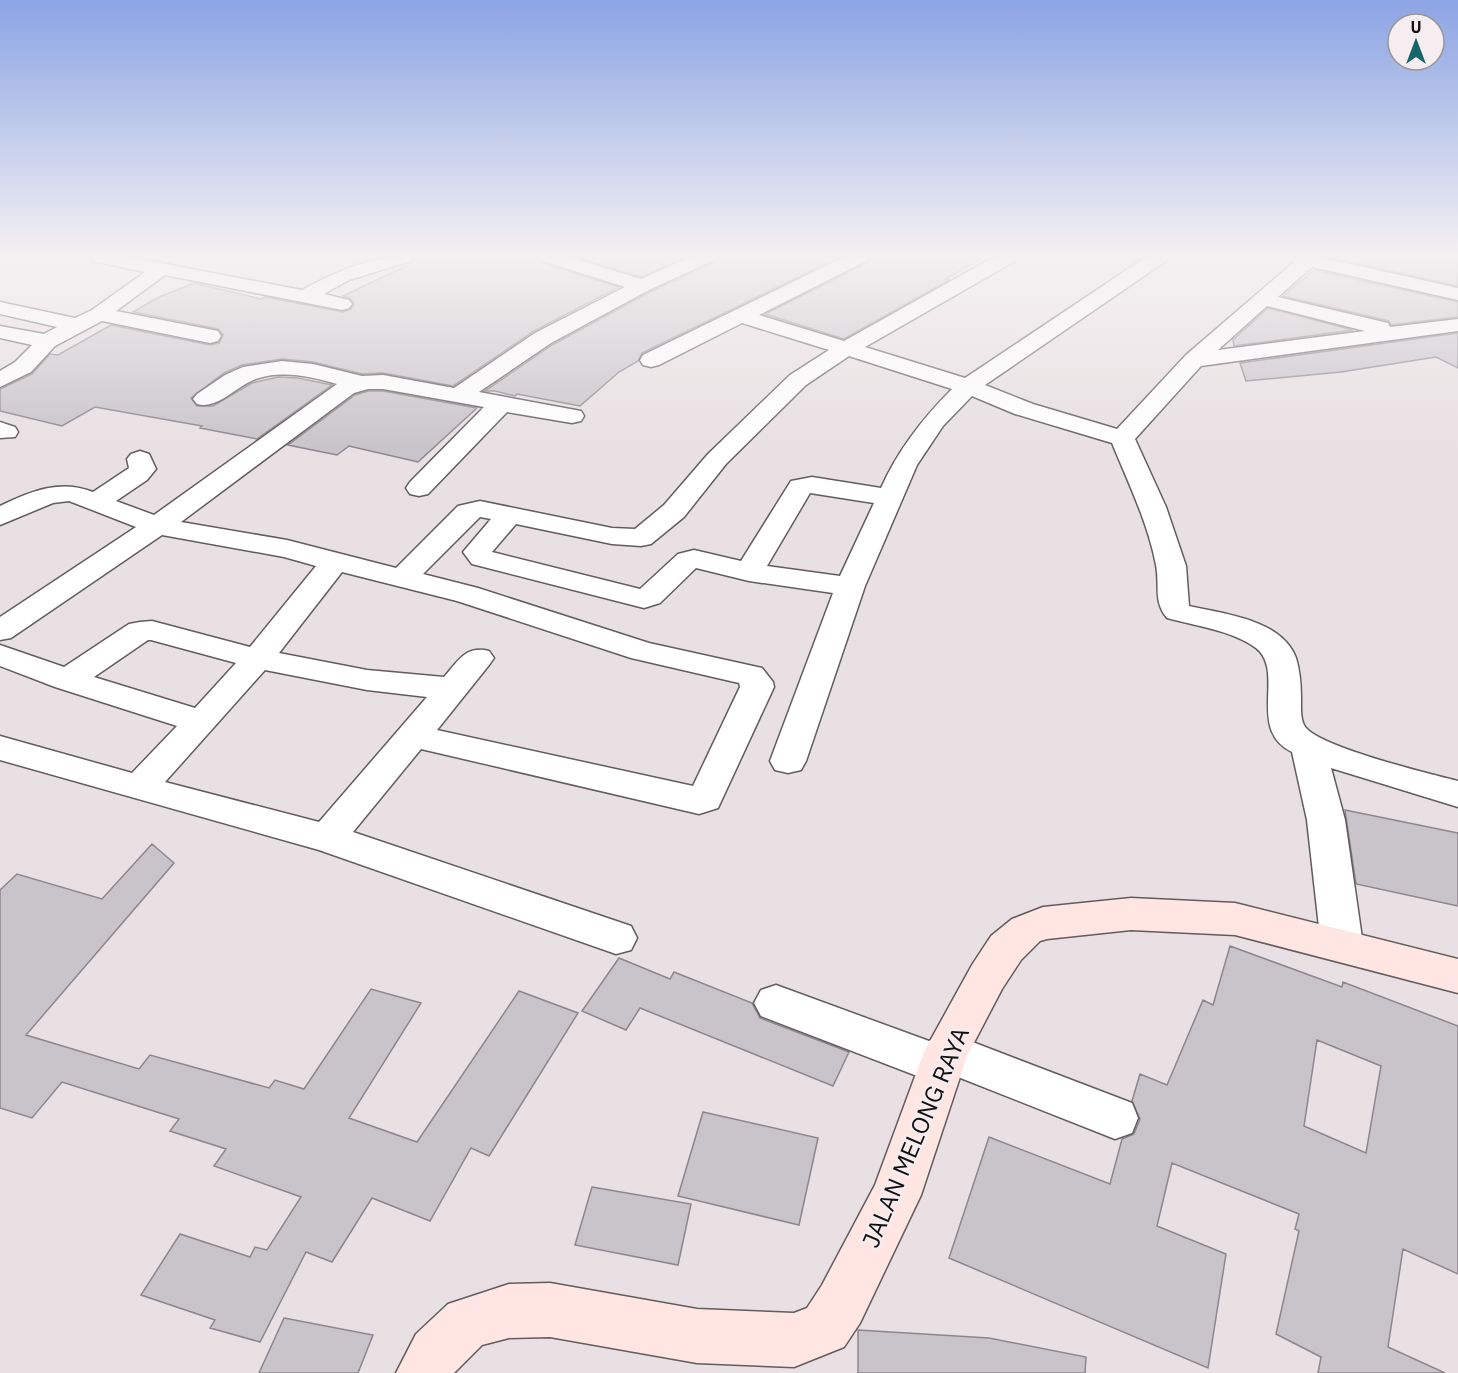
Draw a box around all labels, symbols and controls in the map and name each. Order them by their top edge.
north arrow [1386,12,1446,72]
text: U [1410,17,1422,37]
street label: JALAN MELONG RAYA [854,1022,976,1252]

